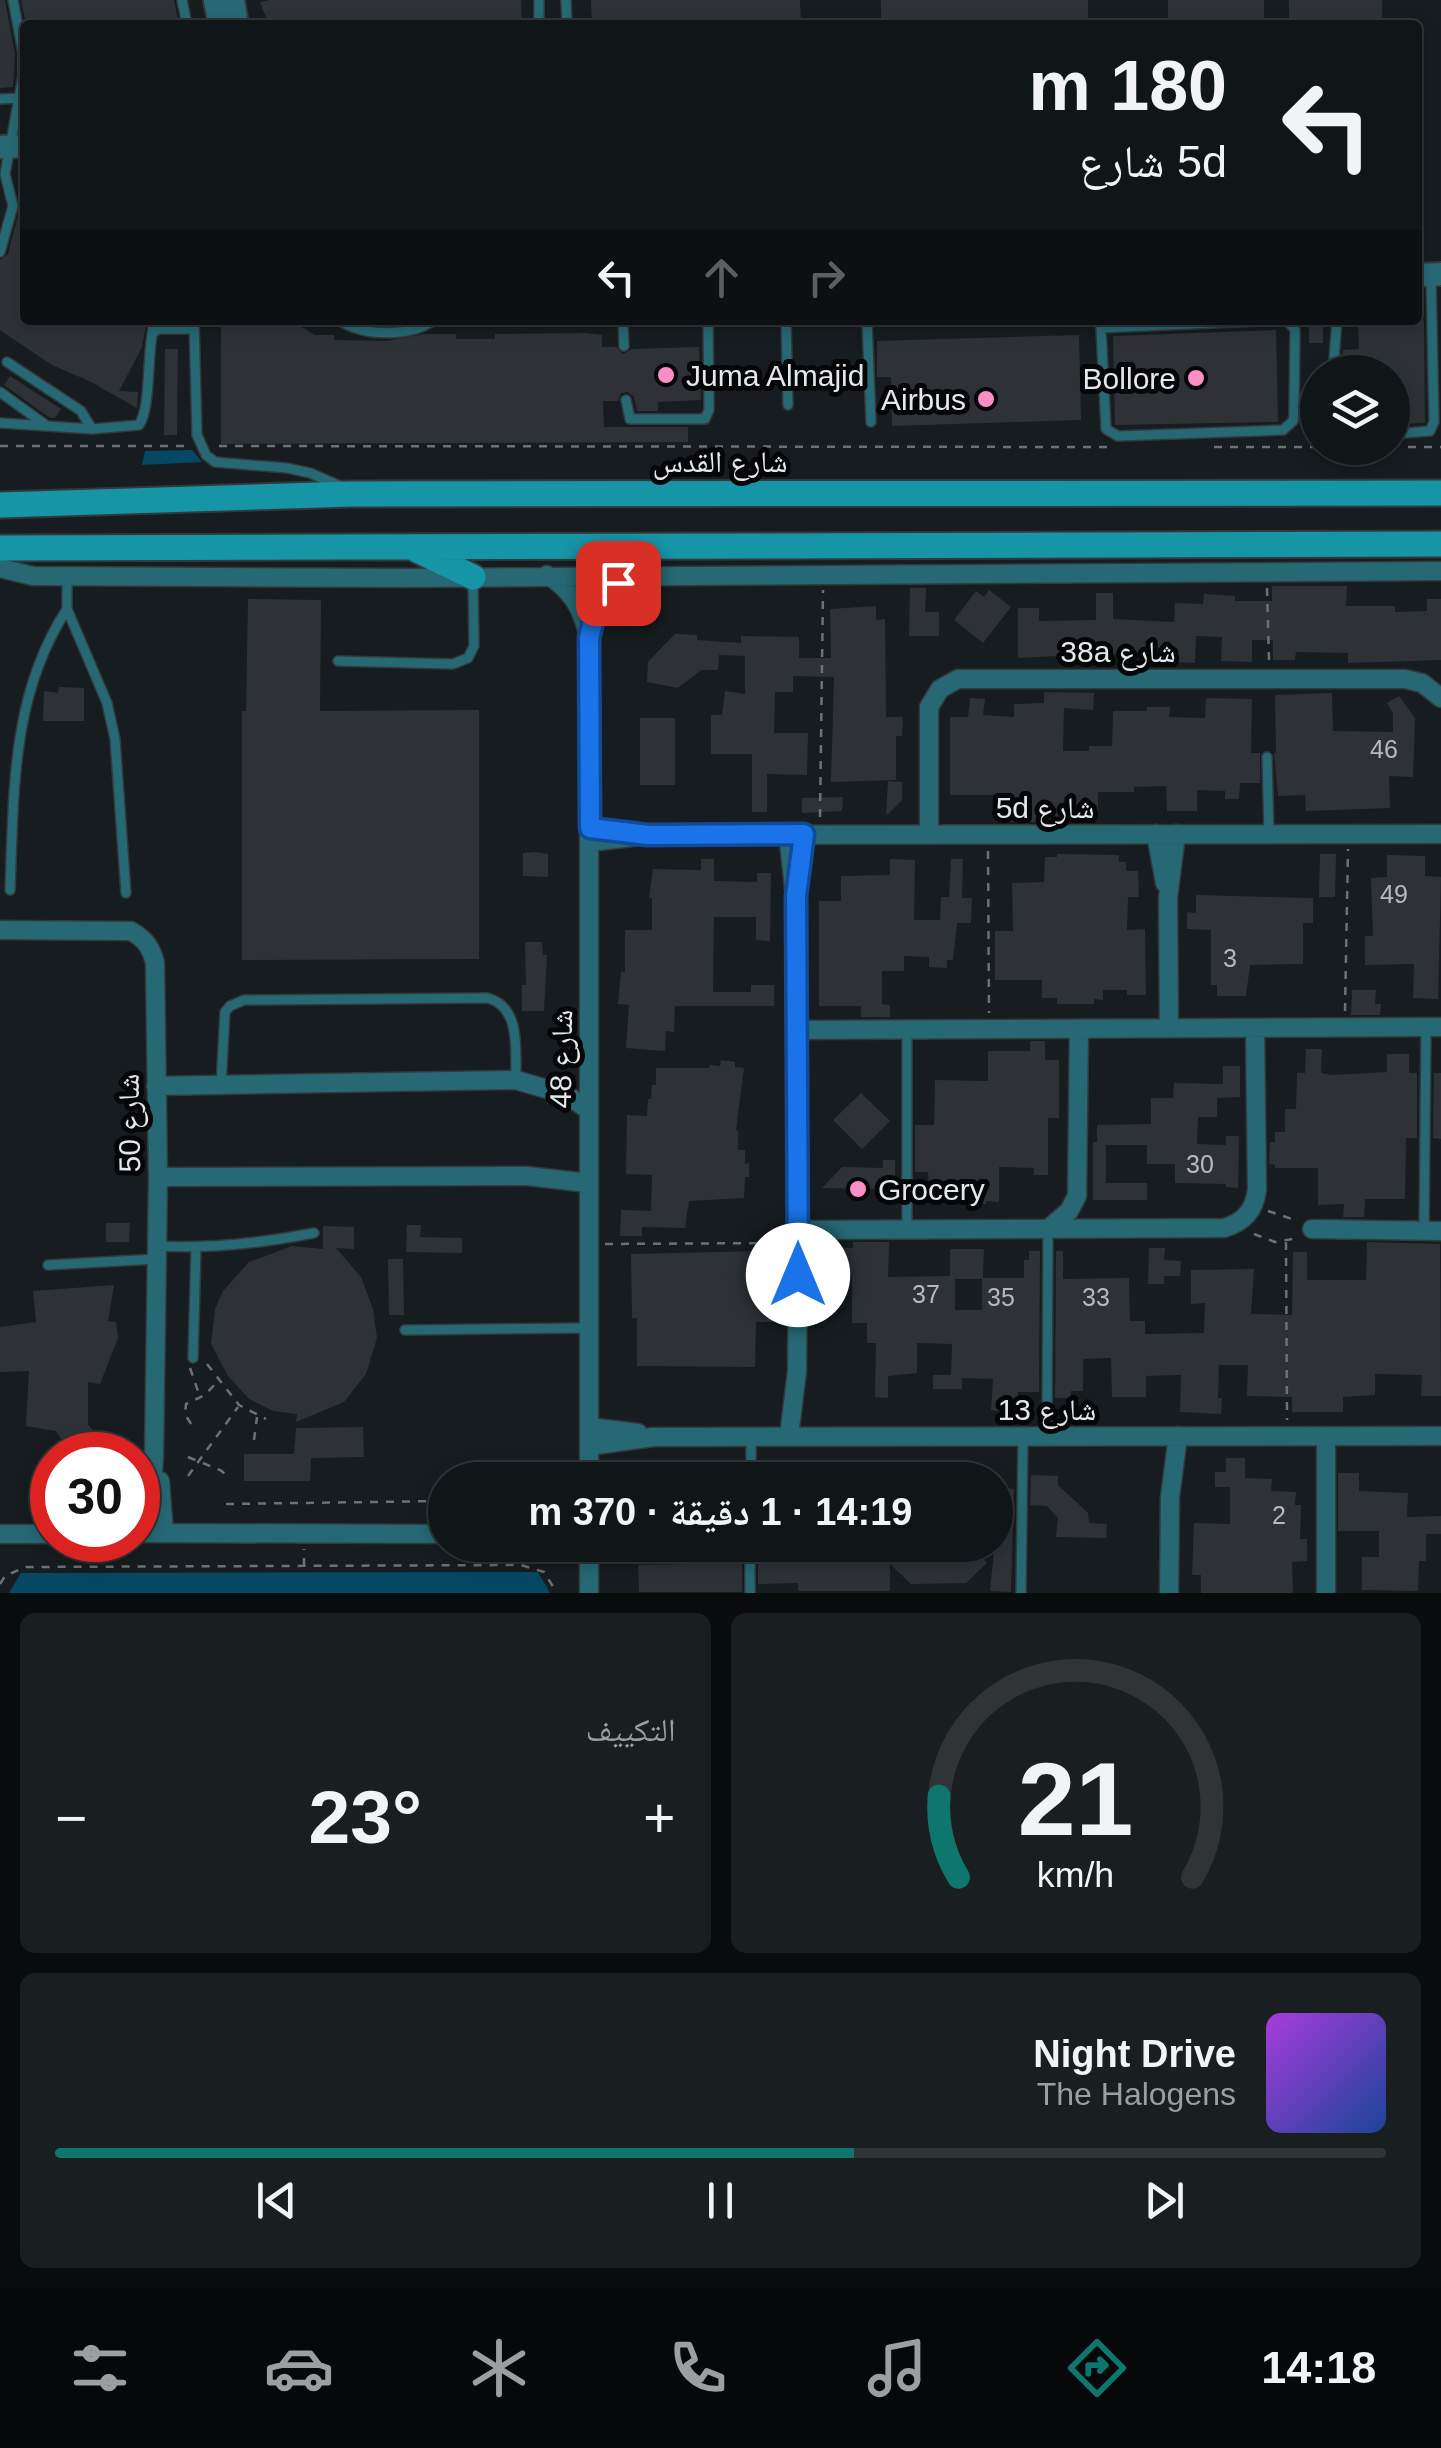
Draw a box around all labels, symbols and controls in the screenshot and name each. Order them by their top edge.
text: 180 m [1029,47,1227,125]
icon: left [1262,60,1392,190]
text: 5d شارع [1079,136,1227,187]
icon: left [589,250,644,305]
icon: ahead [694,250,749,305]
icon: right [799,250,854,305]
map controls [1300,355,1410,465]
button: layers [1300,355,1410,465]
place label: Juma Almajid [686,359,864,392]
place label: Bollore [1083,362,1176,395]
marker: Juma Almajid [655,364,677,386]
marker: Bollore [1185,367,1207,389]
place label: Airbus [881,383,966,416]
marker: Airbus [975,388,997,410]
street label: شارع القدس [652,445,788,481]
pin [576,541,661,626]
icon: arrive [591,556,646,611]
street label: 38a شارع [1060,635,1176,671]
house number: 46 [1370,735,1398,763]
street label: 5d شارع [996,791,1094,827]
house number: 49 [1380,880,1408,908]
house number: 3 [1223,944,1237,972]
street label: شارع 48 [544,1009,581,1109]
street label: شارع 50 [112,1073,149,1173]
house number: 30 [1186,1150,1214,1178]
place label: Grocery [878,1173,985,1206]
marker: Grocery [847,1178,869,1200]
position arrow [746,1223,850,1327]
house number: 37 [912,1280,940,1308]
house number: 35 [987,1283,1015,1311]
house number: 33 [1082,1283,1110,1311]
street label: شارع 13 [998,1393,1096,1429]
speed limit sign: 30 [30,1432,160,1562]
text: 14:19 · 1 دقيقة · 370 m [528,1491,913,1533]
house number: 2 [1272,1501,1286,1529]
text: التكييف [586,1712,676,1748]
text: 21 [1018,1741,1134,1857]
text: 23° [309,1775,422,1859]
text: − [55,1787,87,1849]
text: + [643,1787,675,1849]
text: km/h [1037,1855,1114,1895]
text: Night Drive [1033,2033,1236,2075]
text: The Halogens [1037,2076,1236,2112]
icon: previous [249,2173,304,2228]
icon: pause [693,2173,748,2228]
icon: next [1137,2173,1192,2228]
icon: filters [65,2333,135,2403]
icon: car [264,2333,334,2403]
icon: climate [464,2333,534,2403]
icon: phone [663,2333,733,2403]
icon: music [862,2333,932,2403]
icon: directions [1062,2333,1132,2403]
text: 14:18 [1261,2342,1376,2393]

